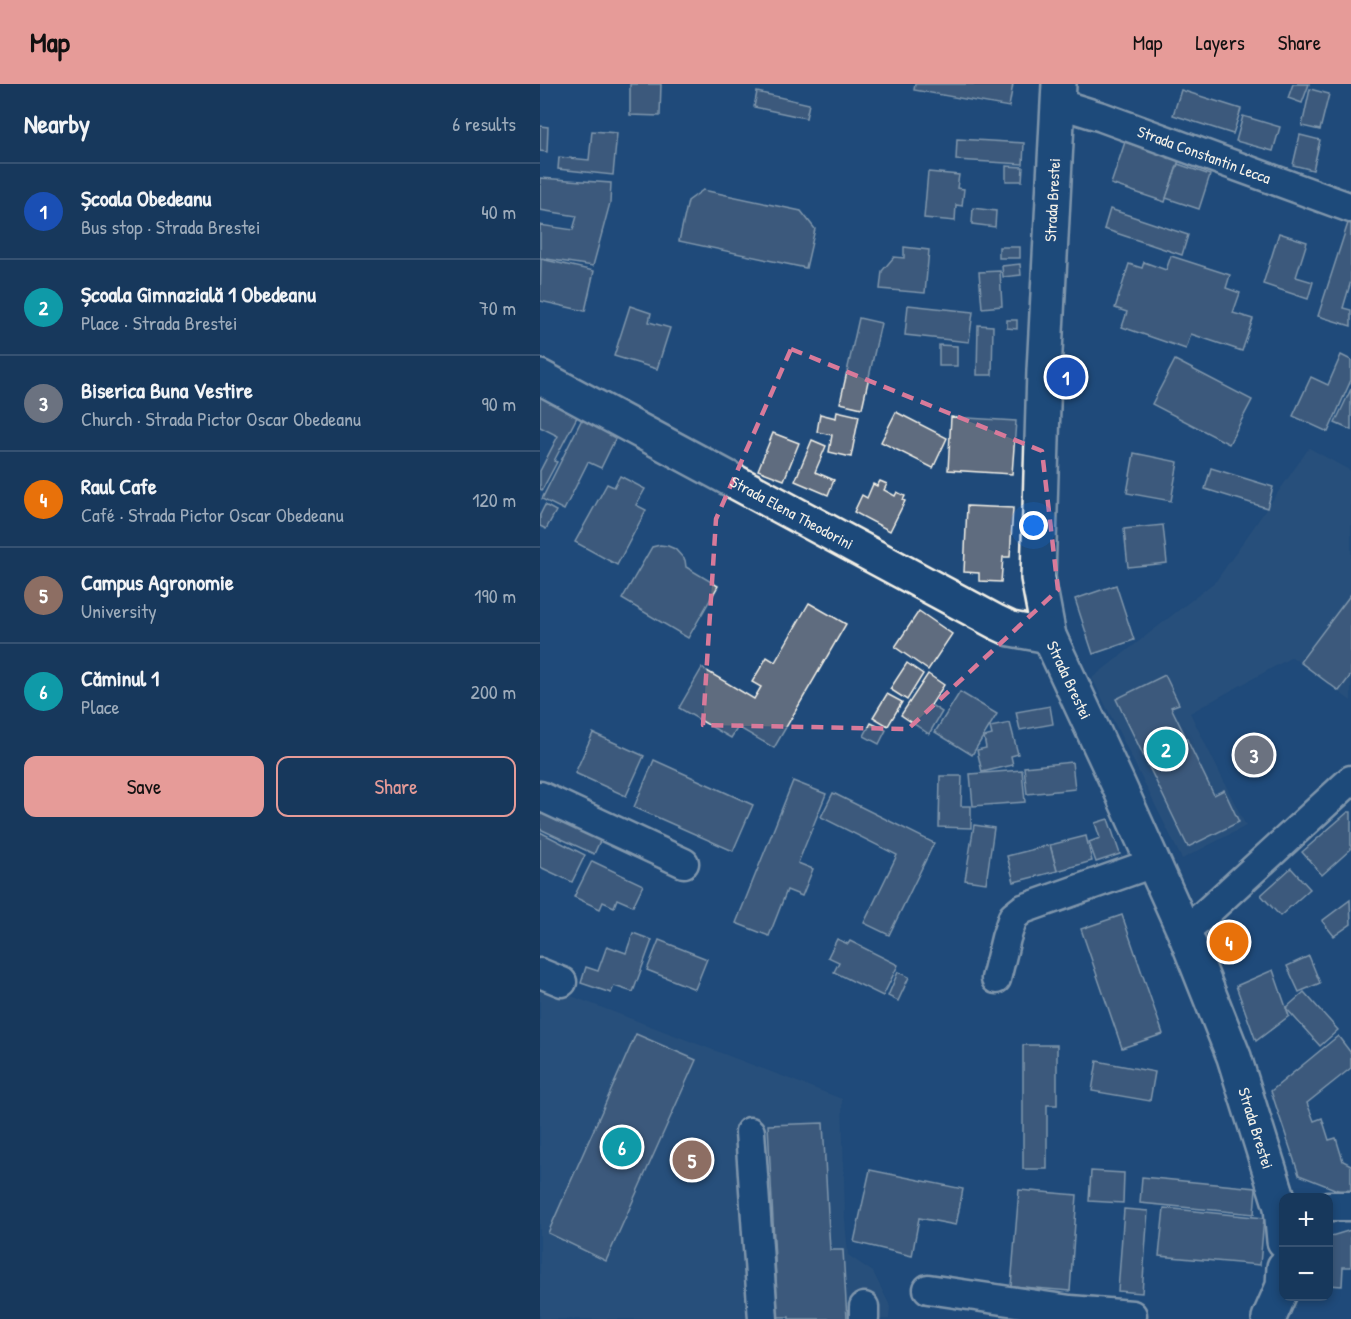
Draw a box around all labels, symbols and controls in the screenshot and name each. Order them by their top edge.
text: Map [30,23,70,61]
text: Map [1133,28,1162,57]
text: Layers [1195,28,1245,57]
text: Share [1278,28,1321,57]
text: Nearby [24,106,90,141]
text: 6 results [452,110,516,137]
street label: Strada Constantin Lecca [1135,120,1274,189]
street label: Strada Brestei [1039,158,1065,242]
text: Școala Obedeanu [81,183,211,213]
text: 1 [40,198,47,225]
text: 40 m [481,198,516,225]
text: Bus stop · Strada Brestei [81,213,261,240]
text: Școala Gimnazială 1 Obedeanu [81,279,316,309]
text: 2 [39,294,48,321]
text: 70 m [479,294,516,321]
text: Place · Strada Brestei [81,309,237,336]
pin: 1 [1046,354,1086,400]
text: Biserica Buna Vestire [81,375,253,405]
text: 3 [39,390,48,417]
text: 90 m [482,390,516,417]
text: Church · Strada Pictor Oscar Obedeanu [81,405,361,432]
street label: Strada Elena Theodorini [726,470,857,554]
text: Raul Cafe [81,471,157,501]
text: 4 [40,486,47,513]
text: 120 m [472,486,516,513]
text: Café · Strada Pictor Oscar Obedeanu [81,501,344,528]
your location [1019,511,1048,540]
text: Campus Agronomie [81,567,234,597]
text: 5 [39,582,48,609]
text: 190 m [474,582,516,609]
text: University [81,597,157,624]
street label: Strada Brestei [1042,637,1097,723]
text: Căminul 1 [81,663,159,693]
text: 6 [40,678,47,705]
text: 200 m [471,678,516,705]
text: Place [81,693,120,720]
pin: 2 [1146,726,1186,772]
pin: 3 [1234,732,1274,778]
button: Save [24,756,264,817]
button: Share [276,756,516,817]
pin: 4 [1210,920,1248,964]
street label: Strada Brestei [1233,1085,1279,1171]
pin: 6 [602,1124,641,1170]
pin: 5 [672,1138,712,1182]
map controls [1279,1193,1333,1301]
button: + [1279,1193,1333,1247]
button: − [1279,1247,1333,1301]

